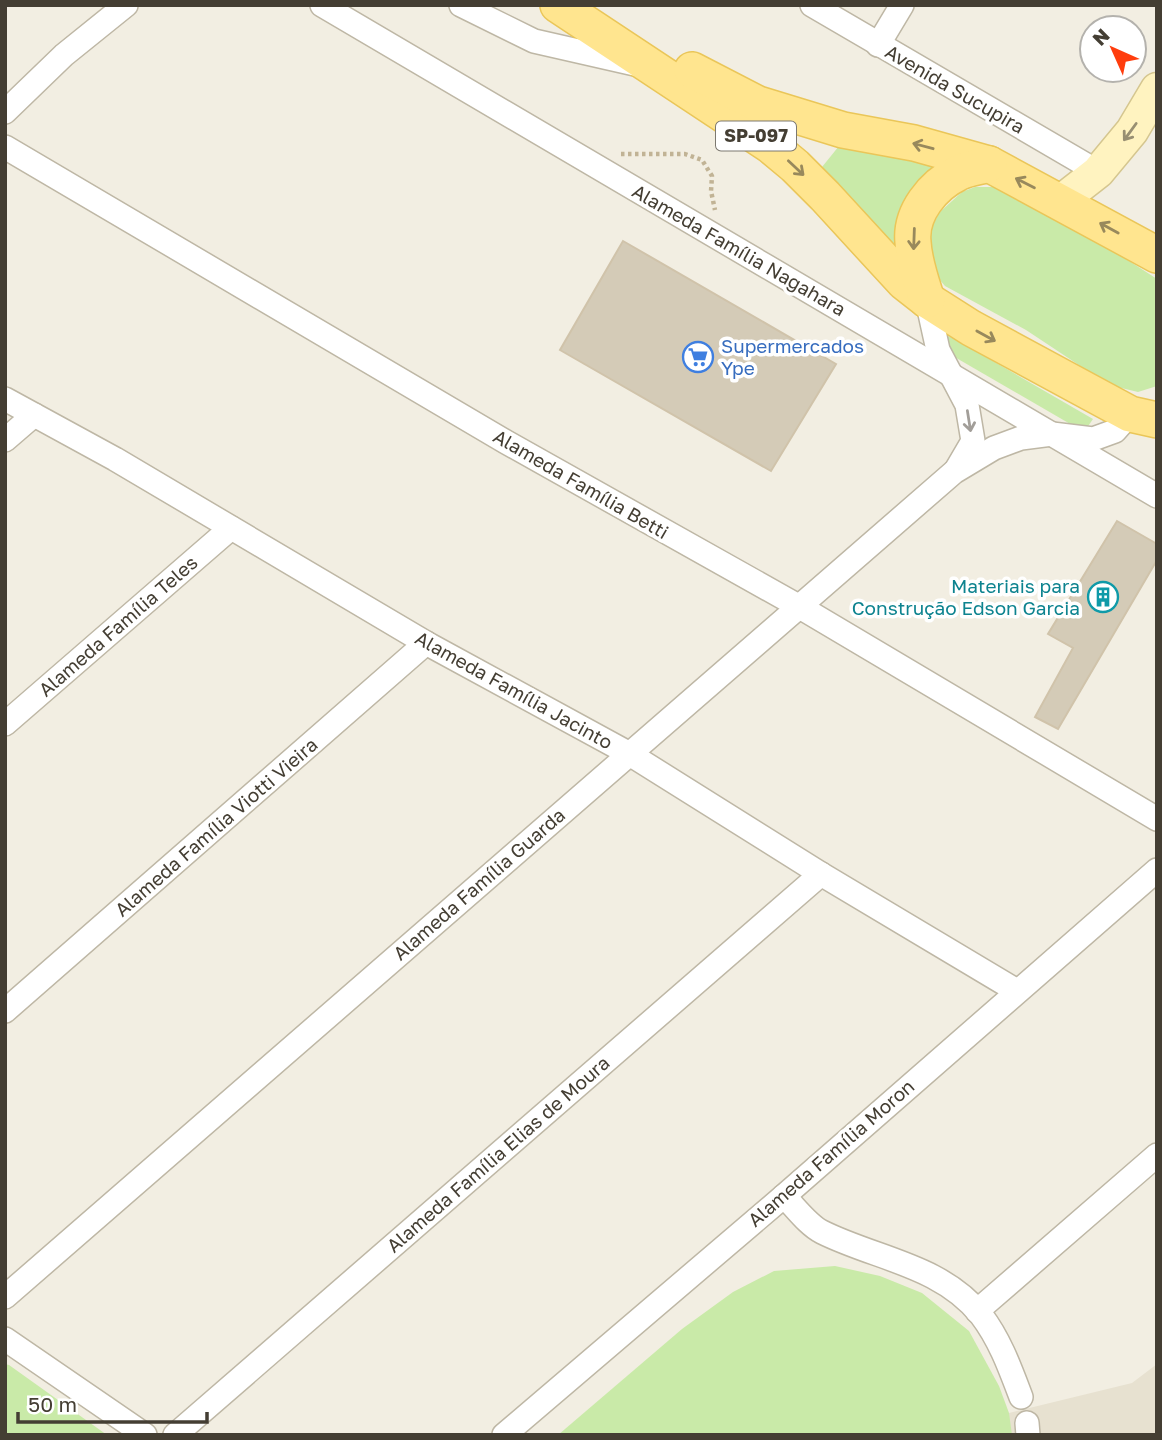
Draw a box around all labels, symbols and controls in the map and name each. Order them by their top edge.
north arrow [1078,14,1148,84]
text: N [1087,23,1114,50]
street label: Avenida Sucupira [881,39,1029,138]
road number: SP-097 [716,121,796,150]
one-way arrow [1123,122,1137,141]
one-way arrow [913,139,935,152]
one-way arrow [787,159,804,176]
one-way arrow [1015,176,1036,189]
street label: Alameda Família Nagahara [628,179,850,320]
one-way arrow [1099,221,1120,234]
one-way arrow [908,227,921,250]
one-way arrow [975,329,995,343]
place label: Supermercados Ype [721,334,864,379]
supermarket icon: Supermercados Ype [681,340,715,374]
one-way arrow [963,409,976,432]
street label: Alameda Família Betti [489,424,673,543]
street label: Alameda Família Teles [34,550,202,701]
place label: Materiais para Construção Edson Garcia [852,574,1080,619]
building icon: Materiais para Construção Edson Garcia [1086,580,1120,614]
street label: Alameda Família Jacinto [412,626,617,753]
street label: Alameda Família Viotti Vieira [110,732,322,921]
street label: Alameda Família Guarda [388,803,569,964]
street label: Alameda Família Elias de Moura [382,1051,614,1257]
street label: Alameda Família Moron [743,1074,919,1231]
scale bar [18,1380,206,1424]
text: 50 m [28,1391,77,1417]

